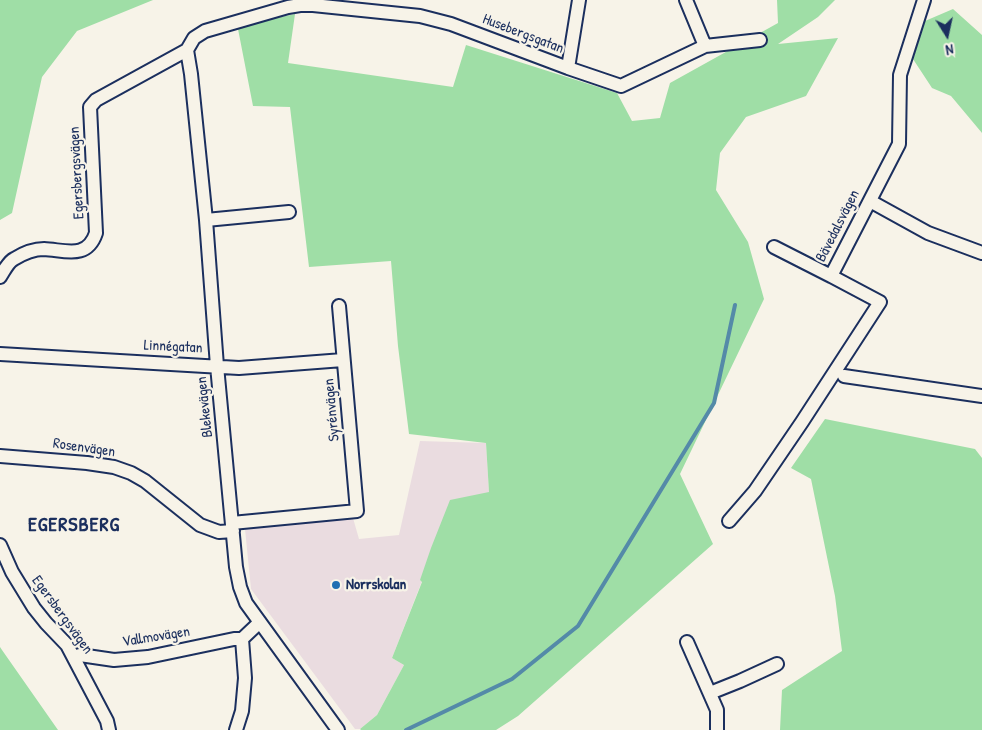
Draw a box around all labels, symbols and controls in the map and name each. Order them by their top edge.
street label: Husebergsgatan [480,10,566,58]
north arrow [922,10,972,60]
text: N [944,40,955,60]
street label: Egersbergsvägen [66,126,88,220]
street label: Bävedalsvägen [812,187,864,265]
street label: Linnégatan [143,336,203,358]
street label: Blekevägen [193,376,217,438]
street label: Syrénvägen [320,378,344,442]
street label: Rosenvägen [52,435,116,461]
district label: EGERSBERG [27,514,121,538]
street label: Egersbergsvägen [28,572,96,658]
place label: Norrskolan [346,576,406,594]
marker: Norrskolan [330,579,342,591]
street label: Vallmovägen [121,623,191,651]

